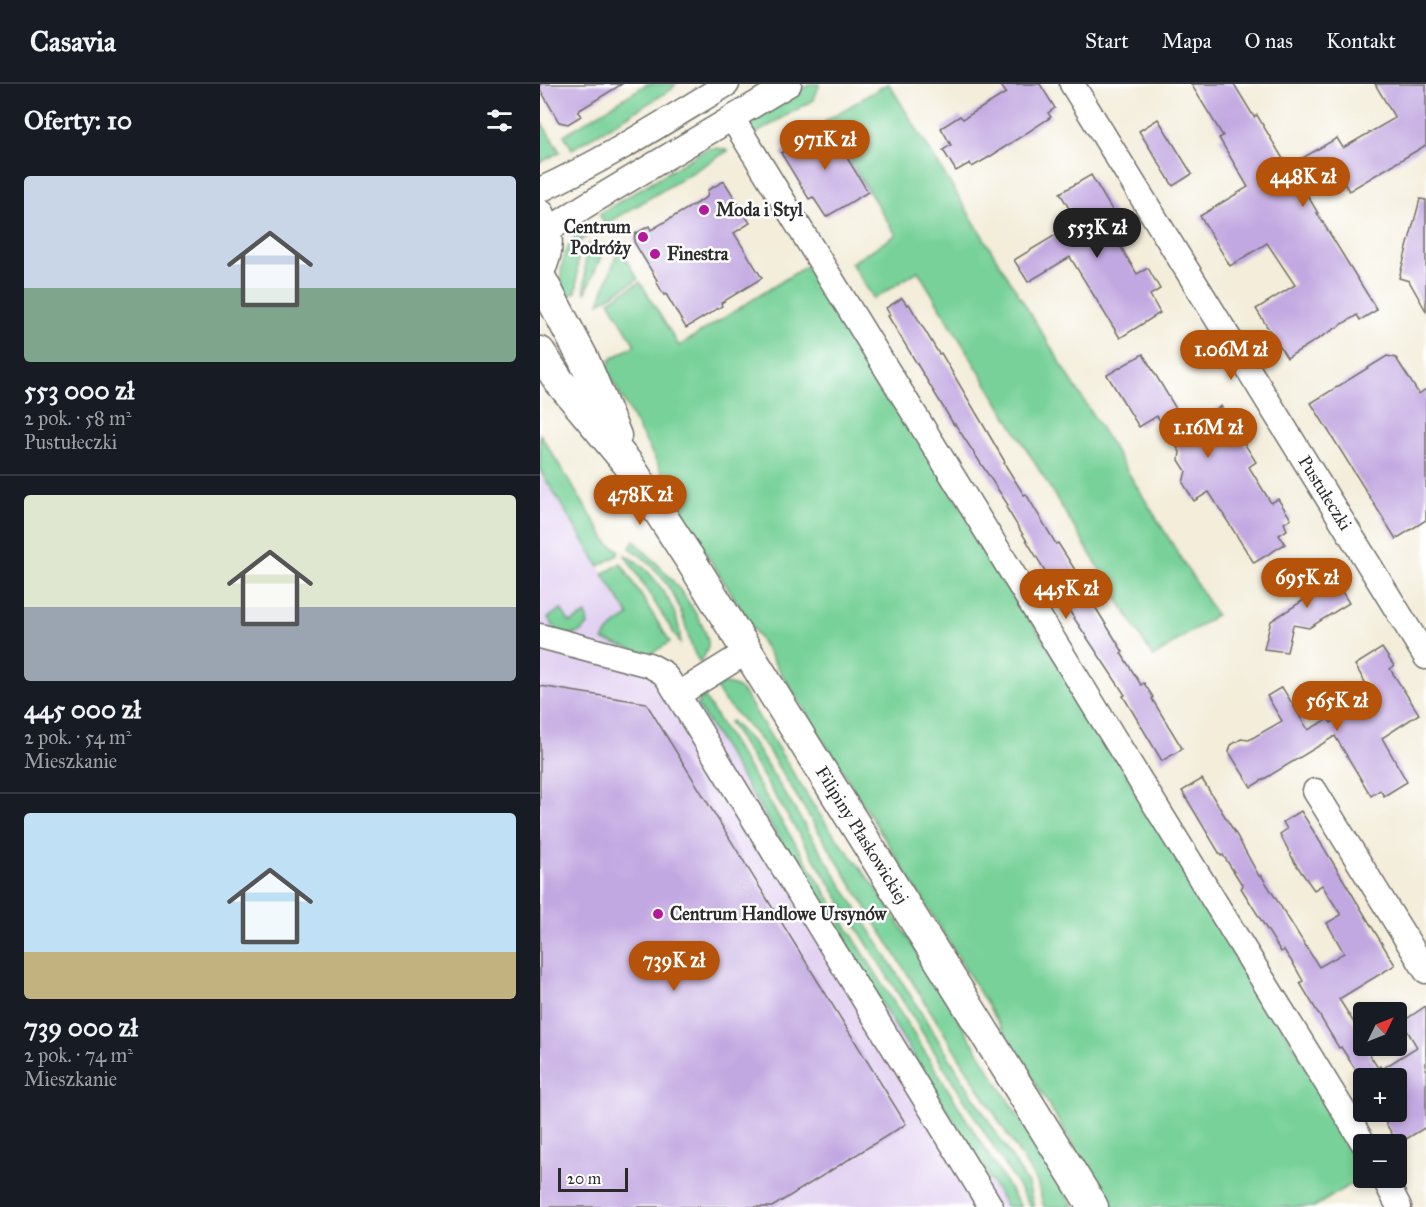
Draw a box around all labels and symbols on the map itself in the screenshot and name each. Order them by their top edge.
pin: 971K zł [770,120,880,171]
pin: 448K zł [1248,157,1358,208]
place label: Moda i Styl [716,199,804,222]
marker: Moda i Styl [697,203,711,217]
pin: 553K zł [1042,208,1152,259]
place label: Centrum Podróży [564,216,633,260]
marker: Centrum Podróży [636,230,650,244]
place label: Finestra [667,243,729,265]
marker: Finestra [648,247,662,261]
pin: 1.06M zł [1169,330,1293,381]
pin: 1.16M zł [1146,408,1270,459]
street label: Pustułeczki [1293,452,1357,534]
pin: 478K zł [585,475,695,526]
pin: 695K zł [1252,558,1362,609]
pin: 445K zł [1011,569,1121,620]
pin: 565K zł [1282,681,1392,732]
street label: Filipiny Płaskowickiej [811,762,913,908]
place label: Centrum Handlowe Ursynów [670,903,888,926]
marker: Centrum Handlowe Ursynów [651,907,665,921]
pin: 739K zł [619,941,729,992]
north arrow [1353,1002,1407,1056]
scale bar [558,1165,628,1192]

